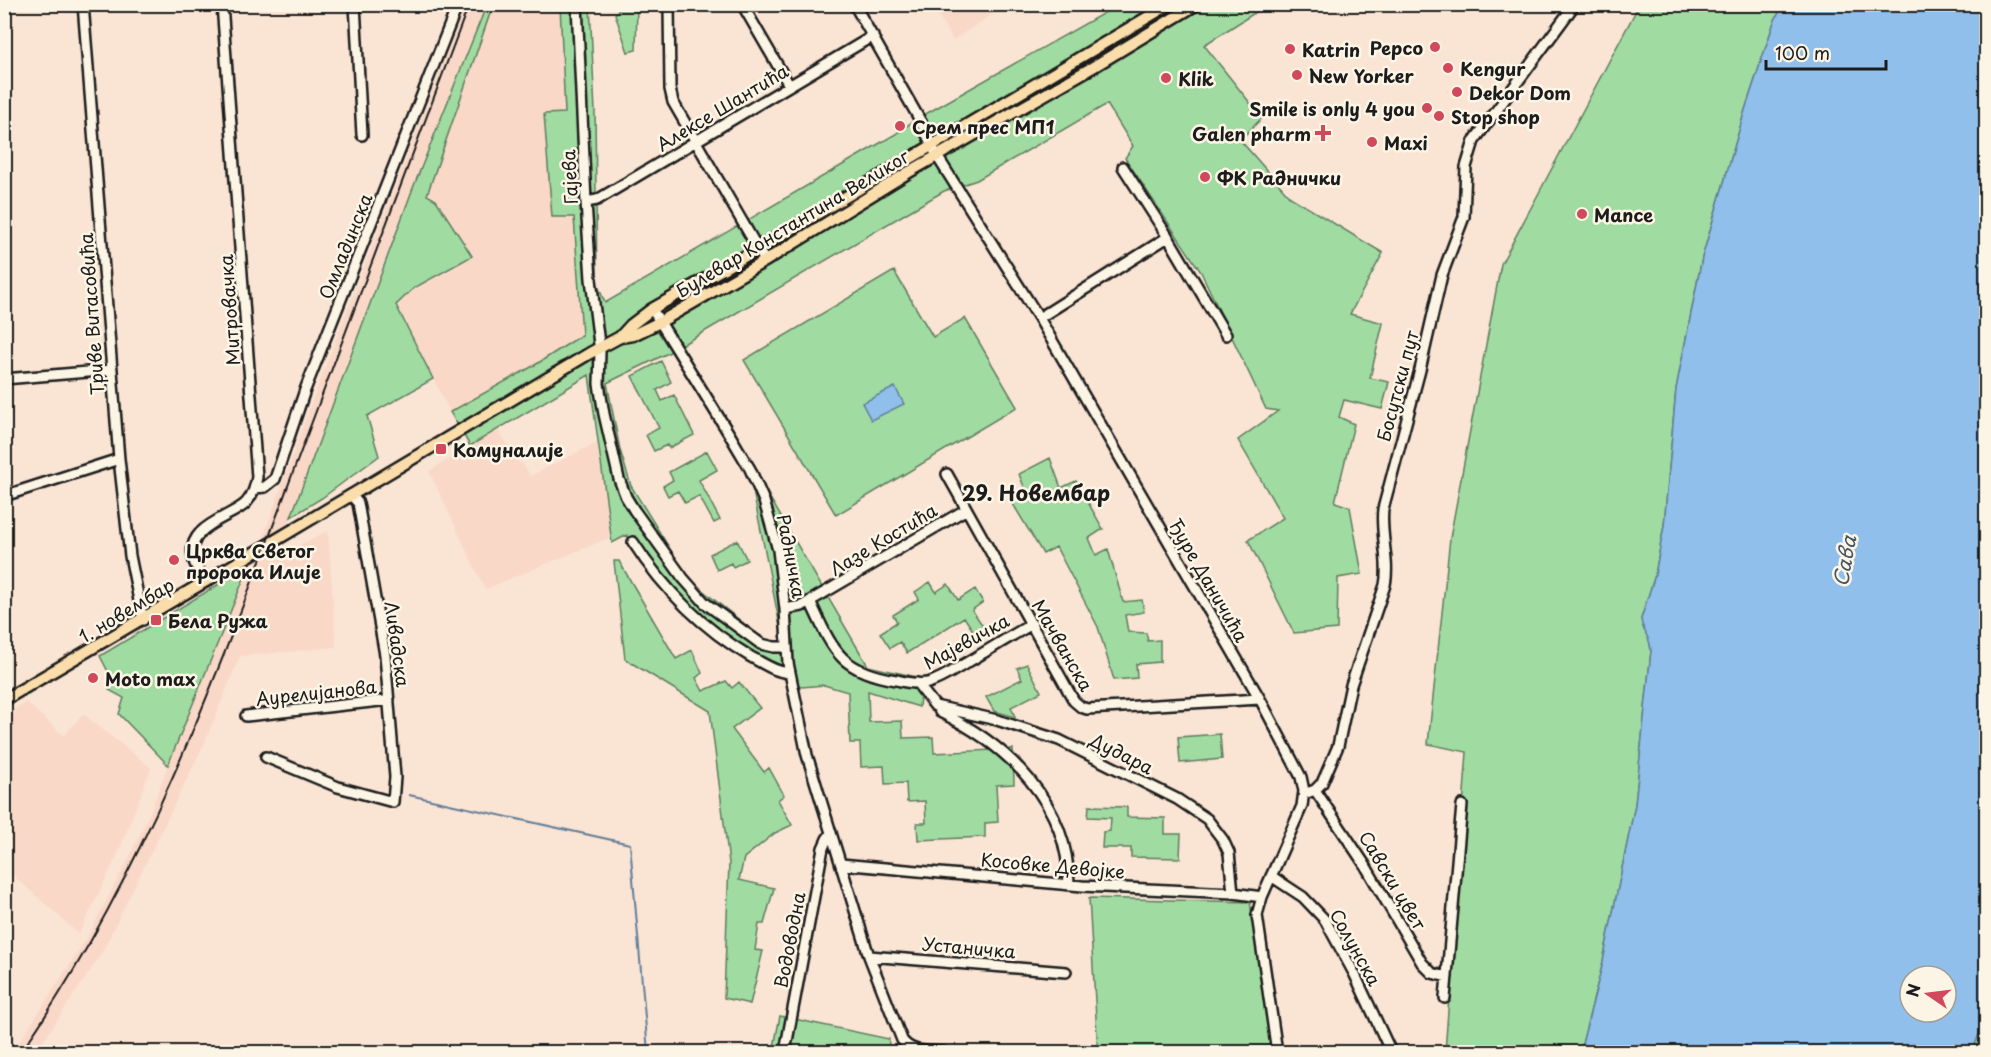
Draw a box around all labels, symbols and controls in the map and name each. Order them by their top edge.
scale bar [1766,33,1886,71]
place label: Pepco [1370,34,1423,61]
place label: Katrin [1302,36,1360,63]
text: 100 m [1775,39,1830,66]
marker: Pepco [1428,40,1442,54]
marker: Katrin [1283,42,1297,56]
place label: Kengur [1460,55,1526,82]
street label: Алексе Шантића [651,57,794,157]
marker: Kengur [1441,61,1455,75]
place label: New Yorker [1309,62,1415,89]
place label: Klik [1178,65,1214,92]
marker: New Yorker [1290,68,1304,82]
marker: Klik [1159,71,1173,85]
place label: Dekor Dom [1469,79,1571,106]
marker: Dekor Dom [1450,85,1464,99]
place label: Smile is only 4 you [1249,95,1415,122]
marker: Smile is only 4 you [1420,101,1434,115]
place label: Stop shop [1451,103,1540,130]
marker: Stop shop [1432,109,1446,123]
place label: Срем прес МП1 [912,113,1055,140]
marker: Срем прес МП1 [893,119,907,133]
place label: Galen pharm [1192,120,1311,147]
marker: Galen pharm [1316,126,1330,140]
place label: Maxi [1384,129,1428,156]
marker: Maxi [1365,135,1379,149]
street label: Булевар Константина Великог [670,142,915,304]
street label: Гајева [554,148,584,205]
place label: ФК Раднички [1217,164,1341,191]
marker: ФК Раднички [1198,170,1212,184]
street label: Омладинска [312,188,379,303]
place label: Mance [1594,201,1653,228]
marker: Mance [1575,207,1589,221]
street label: Триве Витасовића [72,231,110,396]
street label: Митровачка [212,253,246,366]
street label: Босутски пут [1369,327,1425,445]
place label: Комуналије [453,436,564,463]
marker: Комуналије [434,442,448,456]
district label: 29. Новембар [962,476,1110,508]
street label: Лазе Костића [824,496,942,582]
street label: Радничка [771,512,813,601]
street label: Ђуре Даничића [1163,513,1256,647]
water label: Сава [1825,532,1863,589]
place label: Црква Светог пророка Илије [186,537,321,585]
marker: Црква Светог пророка Илије [167,553,181,567]
street label: 1. новембар [73,571,179,649]
street label: Мачванска [1026,594,1101,697]
street label: Ливадска [379,599,417,690]
street label: Мајевичка [918,606,1014,676]
place label: Бела Ружа [168,607,269,634]
marker: Бела Ружа [149,613,163,627]
place label: Moto max [105,665,195,692]
marker: Moto max [86,671,100,685]
street label: Аурелијанова [254,672,379,712]
street label: Дудара [1085,725,1159,781]
street label: Савски цвет [1353,825,1433,935]
street label: Косовке Девојке [980,845,1126,885]
street label: Водоводна [766,889,812,990]
street label: Солунска [1324,903,1389,991]
street label: Устаничка [921,929,1017,965]
north arrow [1898,964,1958,1024]
text: N [1899,981,1926,999]

